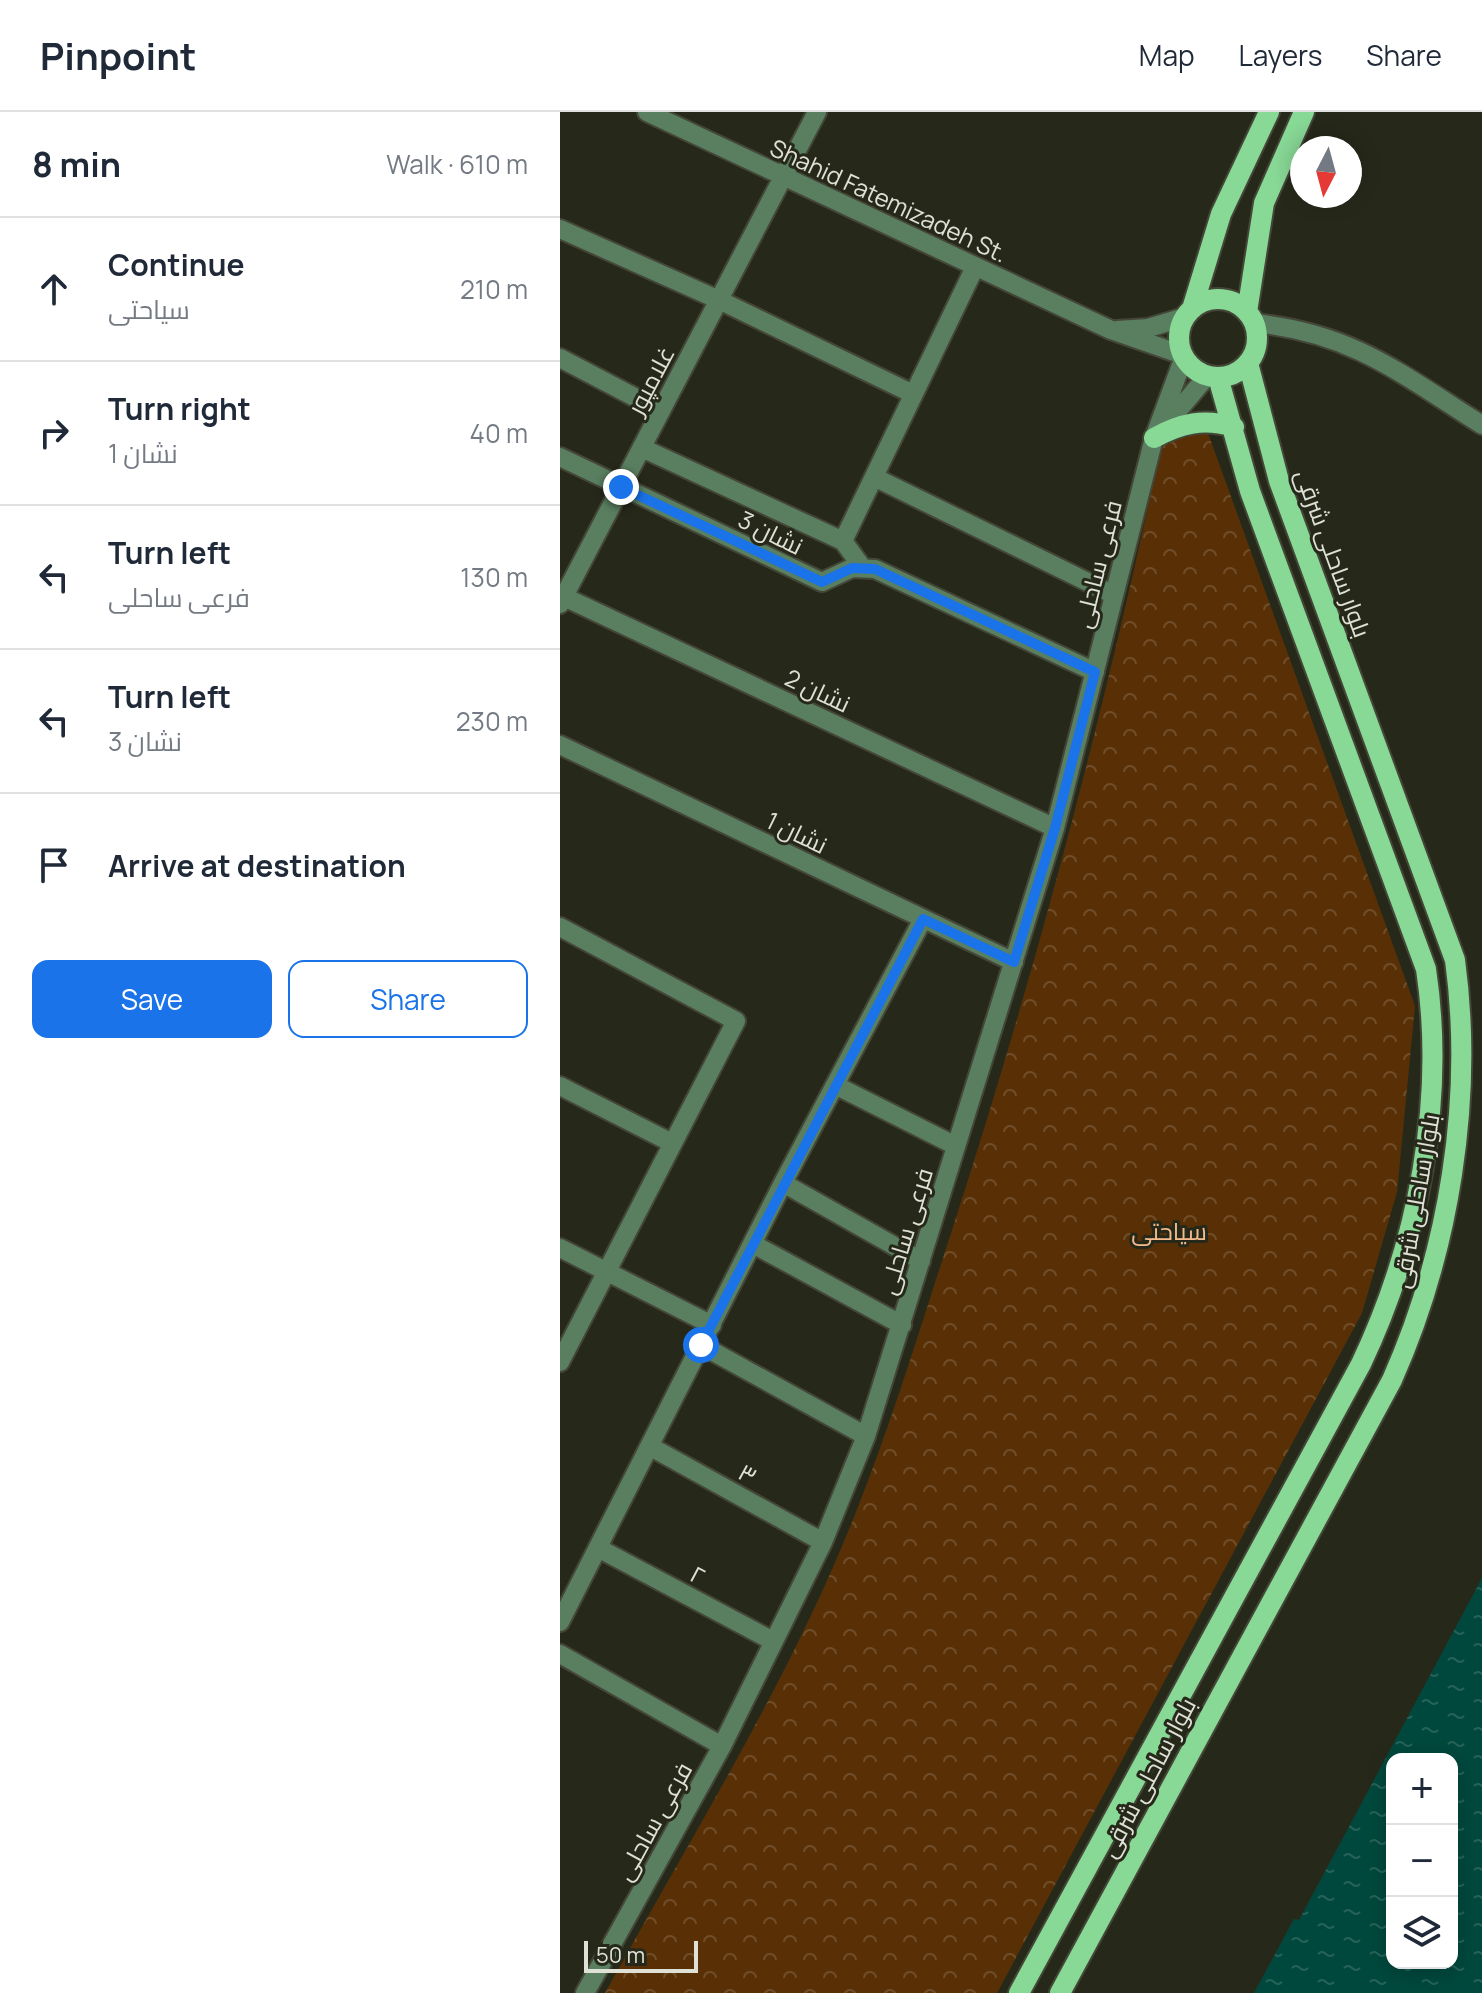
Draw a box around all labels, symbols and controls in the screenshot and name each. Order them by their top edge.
text: Pinpoint [40,29,196,81]
text: Map [1139,36,1195,74]
text: Layers [1239,36,1322,74]
text: Share [1366,36,1442,74]
street label: Shahid Fatemizadeh St. [765,131,1013,269]
north arrow [1290,136,1362,208]
text: 8 min [32,141,121,187]
text: Walk · 610 m [386,146,528,182]
text: Continue [108,244,244,285]
icon: ahead [32,267,76,311]
text: 210 m [460,271,528,307]
text: سیاحتی [108,291,190,327]
street label: غلامپور [617,340,682,422]
text: Turn right [108,388,251,429]
icon: right [32,411,76,455]
text: 40 m [470,415,528,451]
text: نشان 1 [108,435,178,471]
street label: بلوار ساحلی شرقی [1288,464,1380,642]
route end [603,469,639,505]
street label: فرعی ساحلی [1065,497,1129,631]
street label: نشان 3 [733,502,809,562]
text: Turn left [108,532,231,573]
icon: left [32,555,76,599]
text: 130 m [460,559,528,595]
text: فرعی ساحلی [108,579,250,615]
street label: نشان 2 [780,661,856,719]
text: Turn left [108,676,231,717]
icon: left [32,699,76,743]
text: 230 m [456,703,528,739]
text: نشان 3 [108,723,182,759]
street label: نشان 1 [761,803,833,861]
icon: arrive [32,843,76,887]
text: Arrive at destination [108,845,406,886]
button: Save [32,960,272,1038]
button: Share [288,960,528,1038]
street label: بلوار ساحلی شرقی [1383,1111,1447,1291]
street label: فرعی ساحلی [870,1164,940,1298]
park label: سیاحتی [1131,1214,1207,1247]
route start [683,1327,719,1363]
street label: ۳ [733,1455,763,1491]
street label: ۲ [685,1556,711,1592]
street label: بلوار ساحلی شرقی [1091,1691,1203,1863]
map controls [1386,1753,1458,1969]
button: + [1386,1753,1458,1825]
street label: فرعی ساحلی [607,1756,699,1886]
button: − [1386,1825,1458,1897]
button: layers [1386,1897,1458,1969]
scale bar [584,1937,698,1973]
text: 50 m [596,1940,645,1970]

